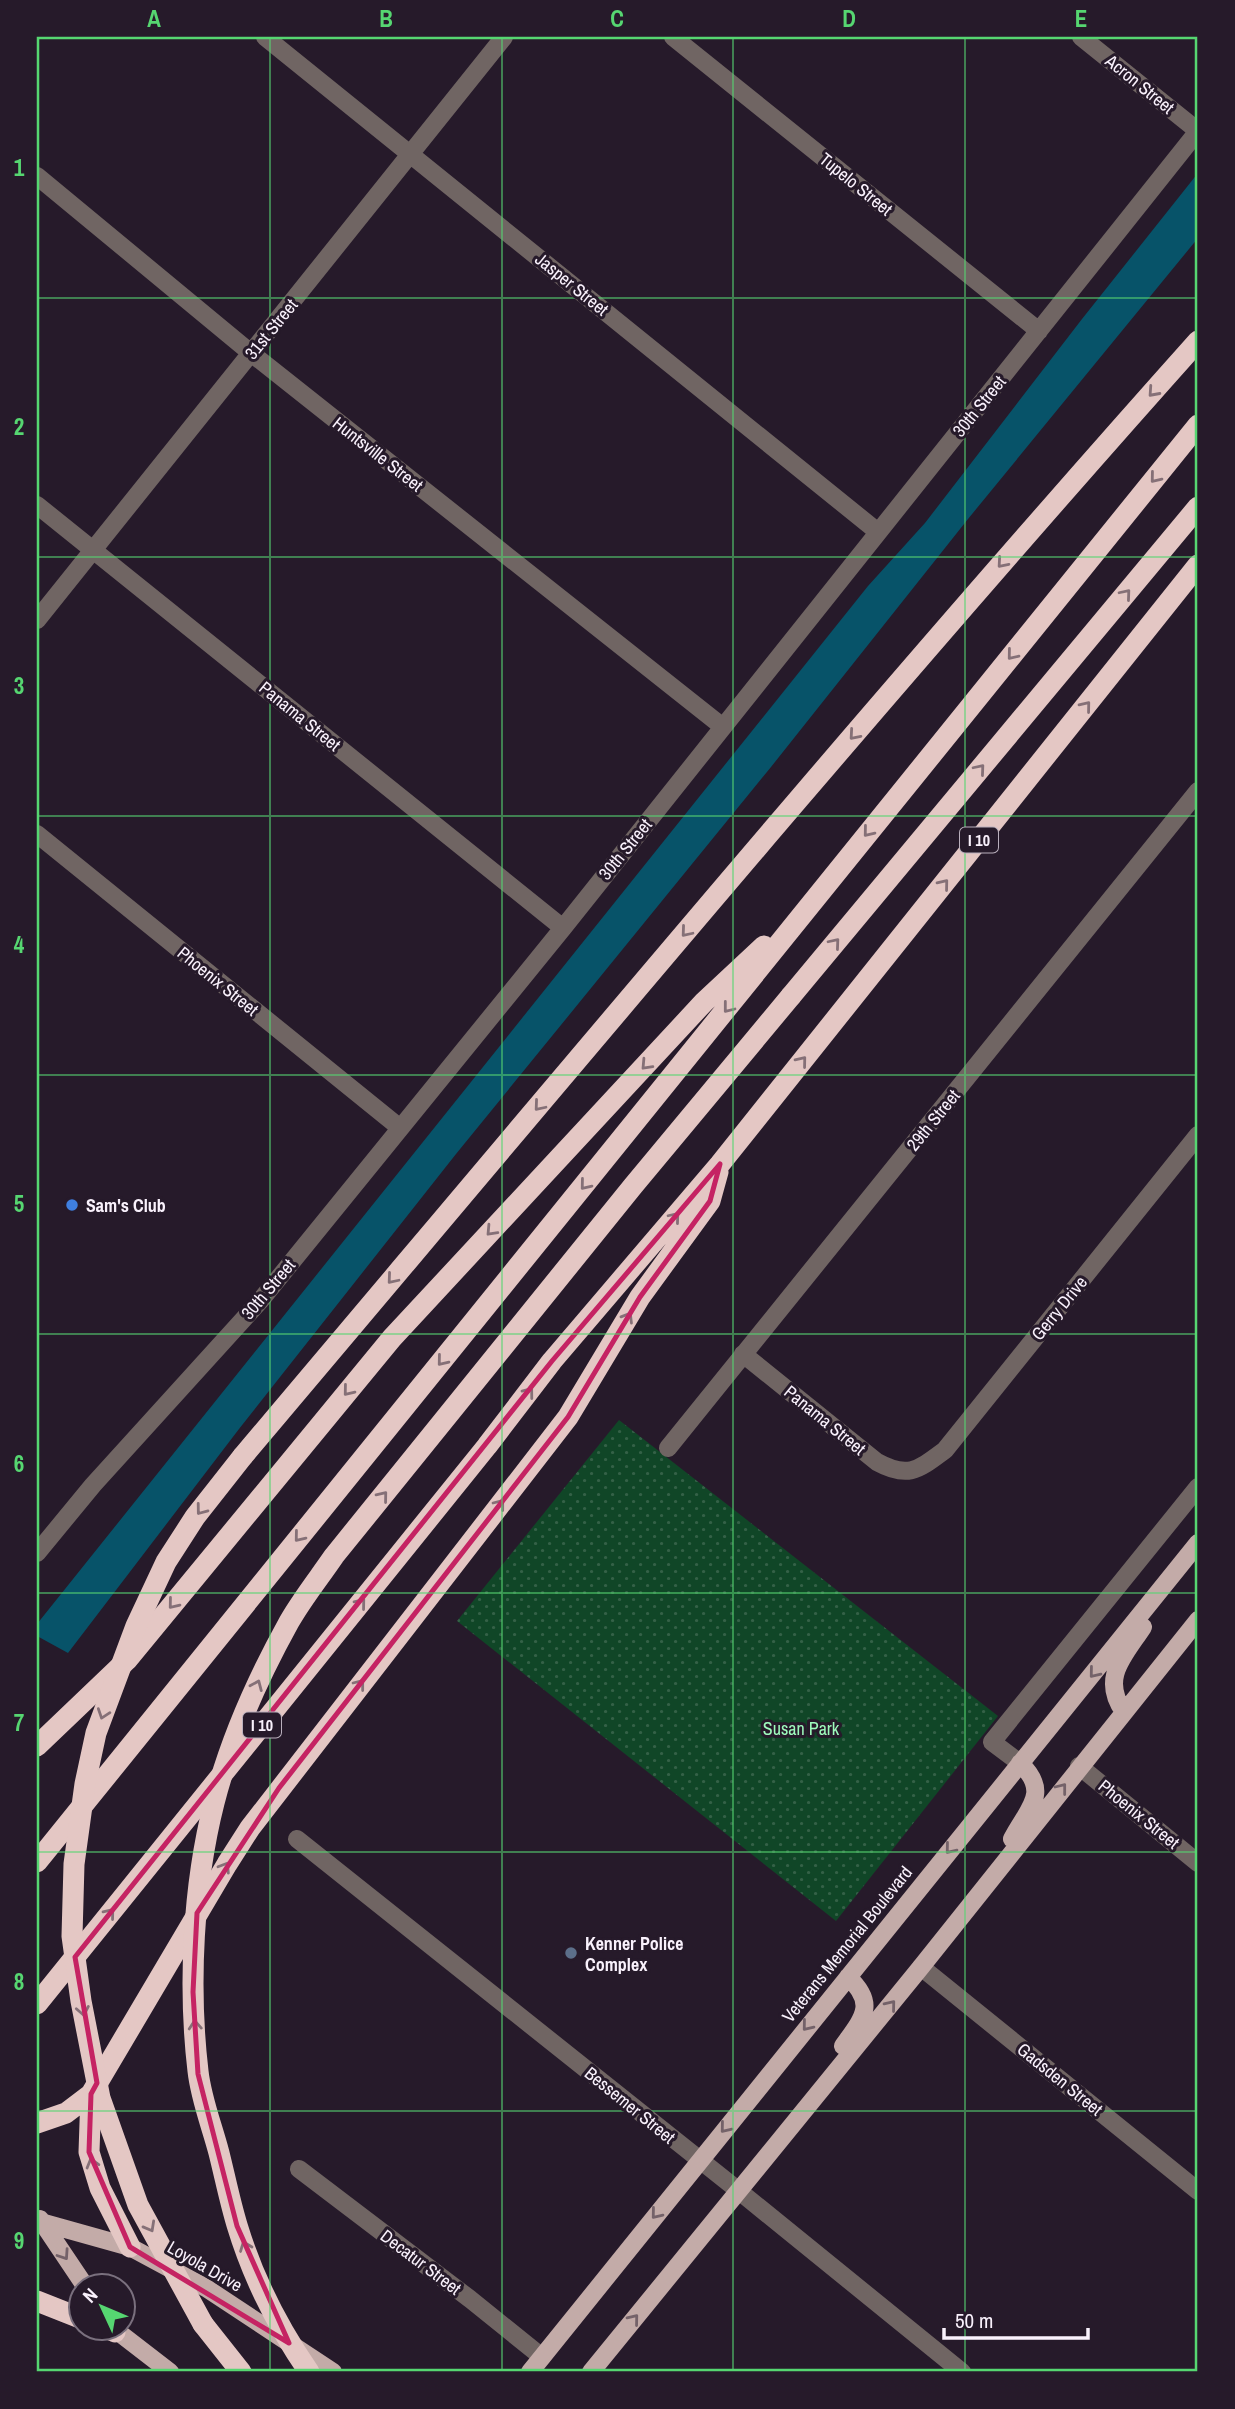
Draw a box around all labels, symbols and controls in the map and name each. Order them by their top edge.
text: A [147,3,161,34]
text: B [379,3,393,34]
text: C [610,3,624,34]
text: D [842,3,856,34]
text: E [1075,3,1087,34]
street label: Acron Street [1099,48,1180,120]
street label: Tupelo Street [814,147,898,221]
text: 1 [14,152,25,183]
street label: Jasper Street [530,247,614,321]
street label: 31st Street [239,293,303,365]
street label: 30th Street [947,370,1011,442]
one-way arrow [1149,384,1161,397]
text: 2 [14,411,24,442]
street label: Huntsville Street [328,411,428,497]
one-way arrow [1151,470,1163,483]
one-way arrow [998,555,1010,568]
one-way arrow [1118,589,1130,602]
one-way arrow [1008,647,1020,660]
text: 3 [14,670,24,701]
street label: Panama Street [254,675,346,757]
one-way arrow [1077,701,1090,714]
one-way arrow [850,727,862,740]
one-way arrow [972,764,984,777]
street label: 30th Street [593,813,657,885]
one-way arrow [864,824,877,836]
road number: I 10 [960,828,998,852]
one-way arrow [935,879,948,891]
one-way arrow [682,923,694,936]
text: 4 [14,929,25,960]
one-way arrow [826,939,839,951]
street label: Phoenix Street [172,941,264,1021]
one-way arrow [724,1000,737,1012]
one-way arrow [641,1057,654,1070]
one-way arrow [793,1057,806,1069]
street label: 29th Street [901,1084,965,1156]
one-way arrow [535,1097,547,1110]
one-way arrow [581,1177,594,1189]
text: 5 [14,1188,24,1219]
place label: Sam's Club [86,1193,166,1218]
marker: Sam's Club [64,1197,80,1213]
one-way arrow [667,1213,679,1226]
one-way arrow [486,1223,499,1236]
street label: 30th Street [235,1253,301,1325]
street label: Gerry Drive [1025,1270,1093,1346]
one-way arrow [388,1271,400,1284]
one-way arrow [620,1311,633,1324]
one-way arrow [437,1354,450,1366]
street label: Panama Street [779,1379,871,1461]
one-way arrow [344,1383,357,1395]
one-way arrow [520,1387,533,1399]
text: 6 [14,1448,24,1479]
one-way arrow [375,1492,387,1505]
one-way arrow [491,1499,504,1512]
one-way arrow [197,1502,209,1515]
one-way arrow [295,1529,308,1541]
one-way arrow [169,1596,181,1609]
one-way arrow [353,1598,365,1611]
one-way arrow [1089,1665,1102,1677]
one-way arrow [249,1679,263,1692]
one-way arrow [352,1679,365,1691]
text: 7 [14,1707,24,1738]
one-way arrow [97,1707,111,1719]
road number: I 10 [243,1712,281,1737]
park label: Susan Park [763,1716,840,1741]
street label: Phoenix Street [1093,1774,1185,1854]
one-way arrow [1054,1784,1067,1796]
one-way arrow [946,1842,959,1854]
one-way arrow [217,1861,230,1874]
street label: Veterans Memorial Boulevard [776,1861,918,2027]
one-way arrow [102,1909,115,1921]
place label: Kenner Police Complex [585,1931,683,1977]
marker: Kenner Police Complex [563,1945,579,1961]
text: 8 [14,1966,24,1997]
one-way arrow [882,2000,895,2012]
one-way arrow [75,2005,90,2017]
one-way arrow [803,2019,816,2031]
one-way arrow [188,2020,203,2031]
street label: Gadsden Street [1012,2037,1108,2121]
street label: Bessemer Street [579,2061,681,2149]
one-way arrow [721,2119,733,2132]
one-way arrow [86,2157,101,2169]
one-way arrow [652,2205,664,2218]
one-way arrow [142,2220,155,2232]
street label: Decatur Street [375,2223,467,2301]
text: 9 [14,2225,24,2256]
street label: Loyola Drive [163,2234,247,2298]
one-way arrow [239,2241,253,2253]
one-way arrow [55,2247,68,2260]
north arrow [66,2272,136,2342]
text: N [77,2282,103,2308]
scale bar [944,2297,1088,2341]
text: 50 m [955,2306,993,2335]
one-way arrow [626,2315,638,2328]

